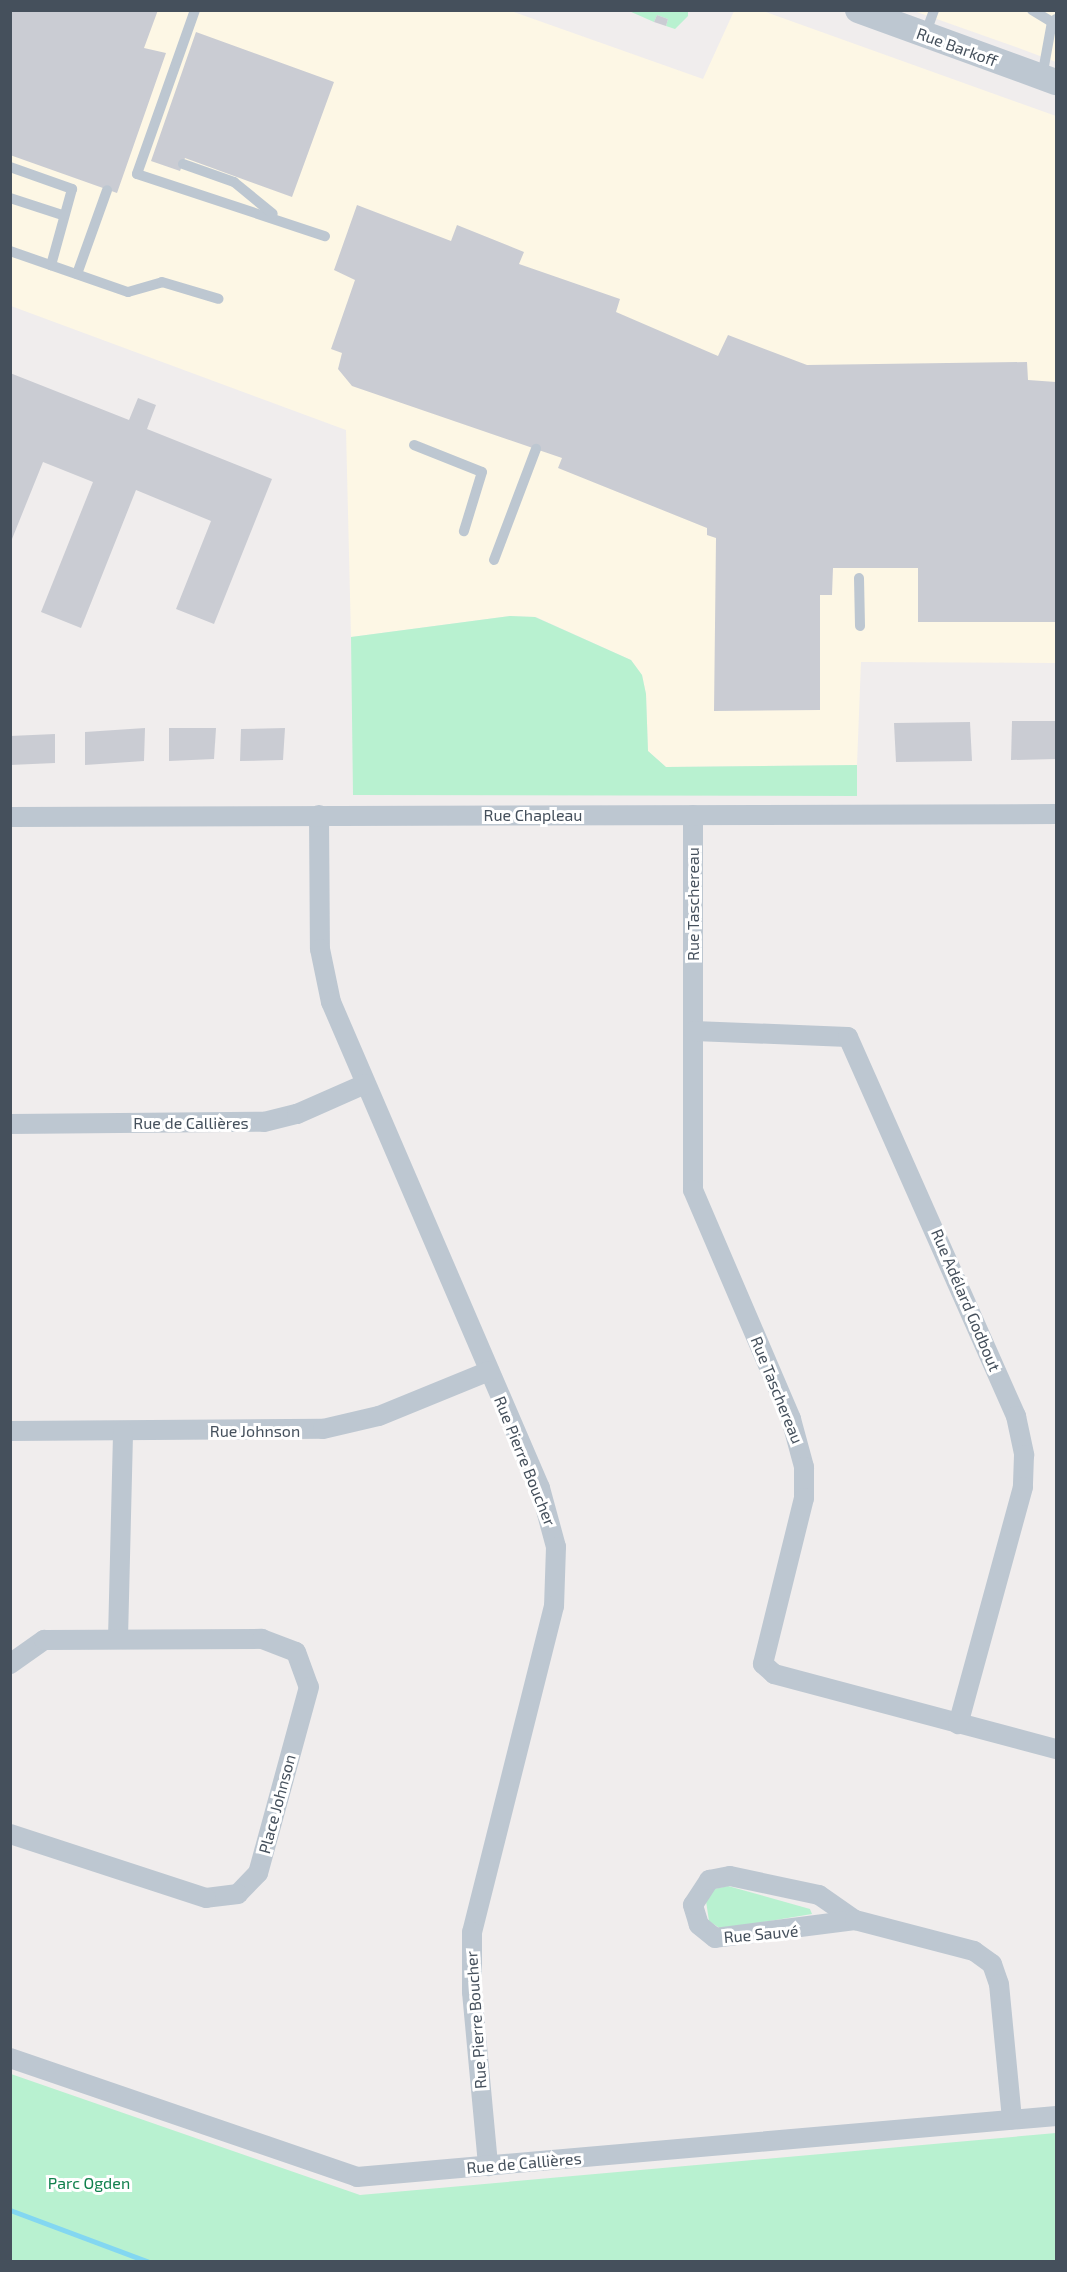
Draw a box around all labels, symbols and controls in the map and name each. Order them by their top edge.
street label: Rue Barkoff [914,24,1000,70]
street label: Rue Chapleau [484,805,582,825]
street label: Rue Taschereau [683,847,703,961]
street label: Rue de Callières [133,1113,249,1133]
street label: Rue Adélard Godbout [927,1226,1005,1374]
street label: Rue Taschereau [747,1333,807,1447]
street label: Rue Pierre Boucher [490,1393,560,1529]
street label: Rue Johnson [210,1421,300,1441]
street label: Place Johnson [254,1752,300,1856]
street label: Rue Sauvé [723,1921,799,1947]
street label: Rue Pierre Boucher [462,1950,490,2090]
street label: Rue de Callières [466,2148,582,2178]
park label: Parc Ogden [48,2173,130,2193]

